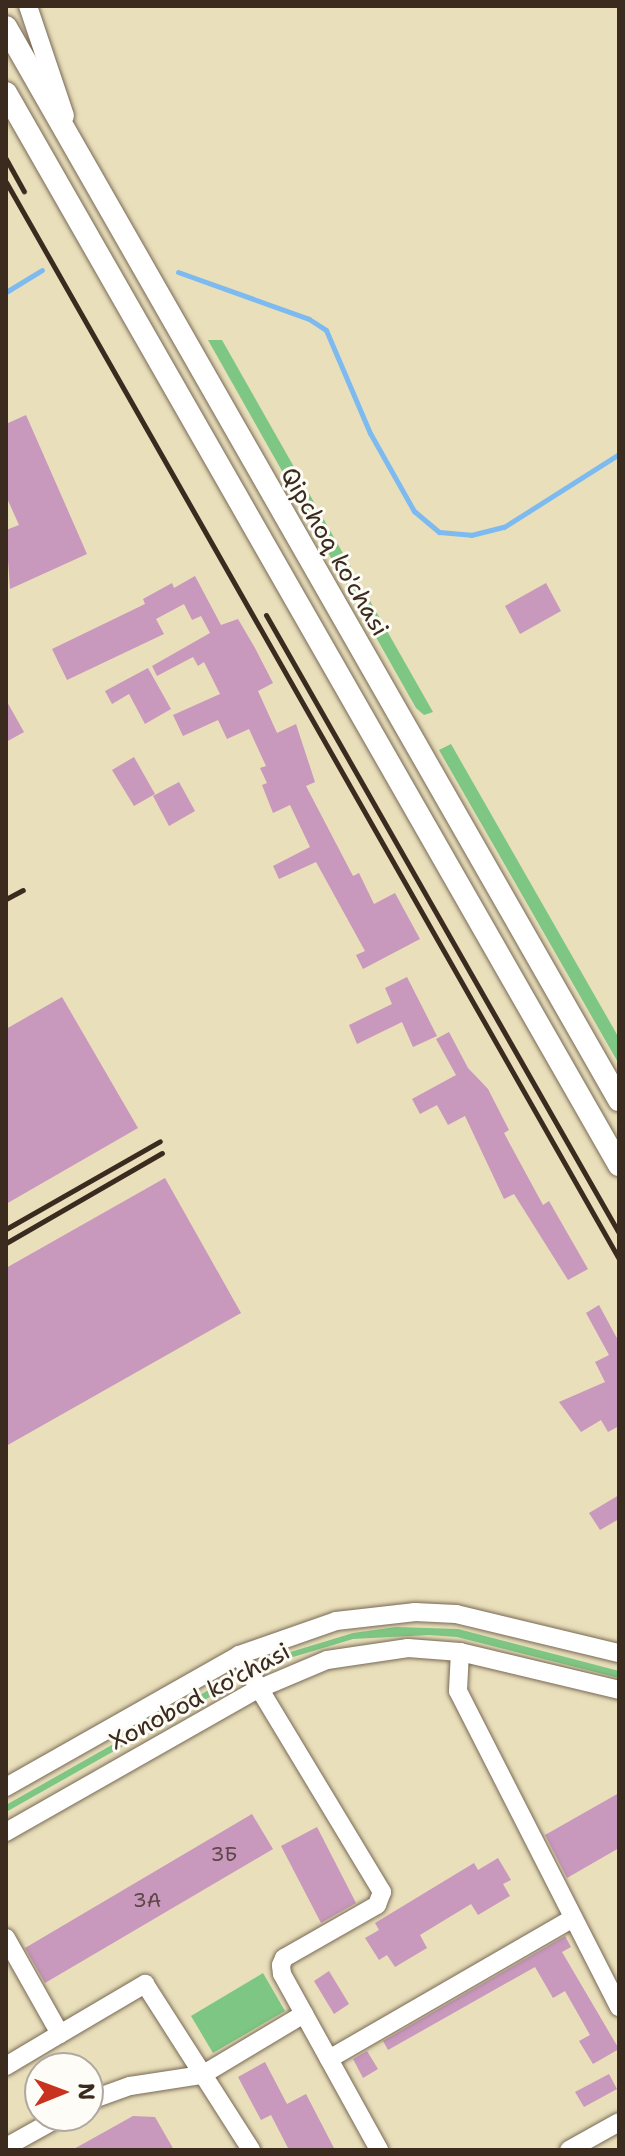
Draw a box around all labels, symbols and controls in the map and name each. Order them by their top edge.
street label: Qipchoq ko'chasi [274,462,394,642]
street label: Xonobod ko'chasi [105,1637,295,1757]
house number: 3Б [210,1842,238,1866]
house number: 3А [133,1888,161,1912]
north arrow [24,2052,104,2132]
text: N [72,2083,101,2101]

